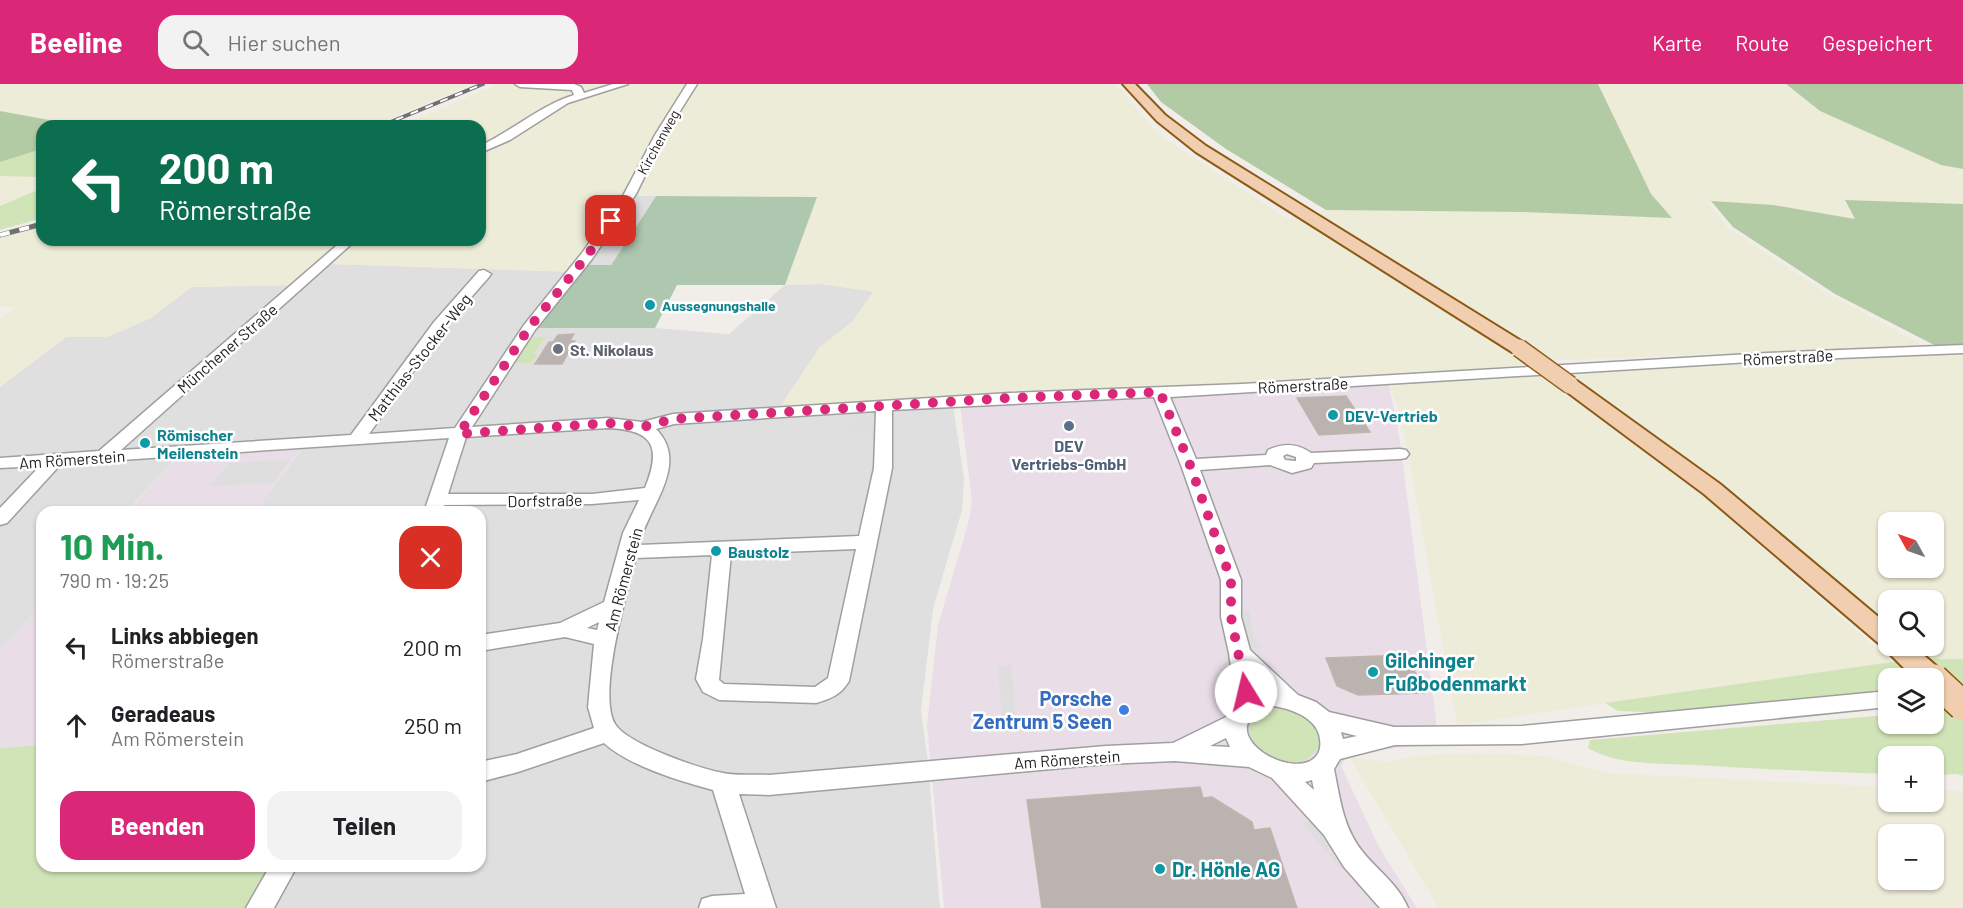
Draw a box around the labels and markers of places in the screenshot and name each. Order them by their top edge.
pin [585,195,636,246]
place label: Aussegnungshalle [662,297,776,314]
marker: Aussegnungshalle [643,298,657,312]
place label: St. Nikolaus [570,340,654,359]
marker: St. Nikolaus [551,342,565,356]
place label: DEV-Vertrieb [1345,406,1438,425]
marker: DEV-Vertrieb [1326,408,1340,422]
marker: DEV Vertriebs-GmbH [1062,419,1076,433]
place label: Römischer Meilenstein [157,425,238,462]
marker: Römischer Meilenstein [138,436,152,450]
place label: DEV Vertriebs-GmbH [1012,436,1126,473]
place label: Baustolz [728,542,789,561]
marker: Baustolz [709,544,723,558]
place label: Gilchinger Fußbodenmarkt [1385,648,1527,695]
marker: Gilchinger Fußbodenmarkt [1366,665,1380,679]
place label: Porsche Zentrum 5 Seen [973,686,1112,733]
marker: Porsche Zentrum 5 Seen [1117,703,1131,717]
place label: Dr. Hönle AG [1172,857,1280,881]
marker: Dr. Hönle AG [1153,862,1167,876]

